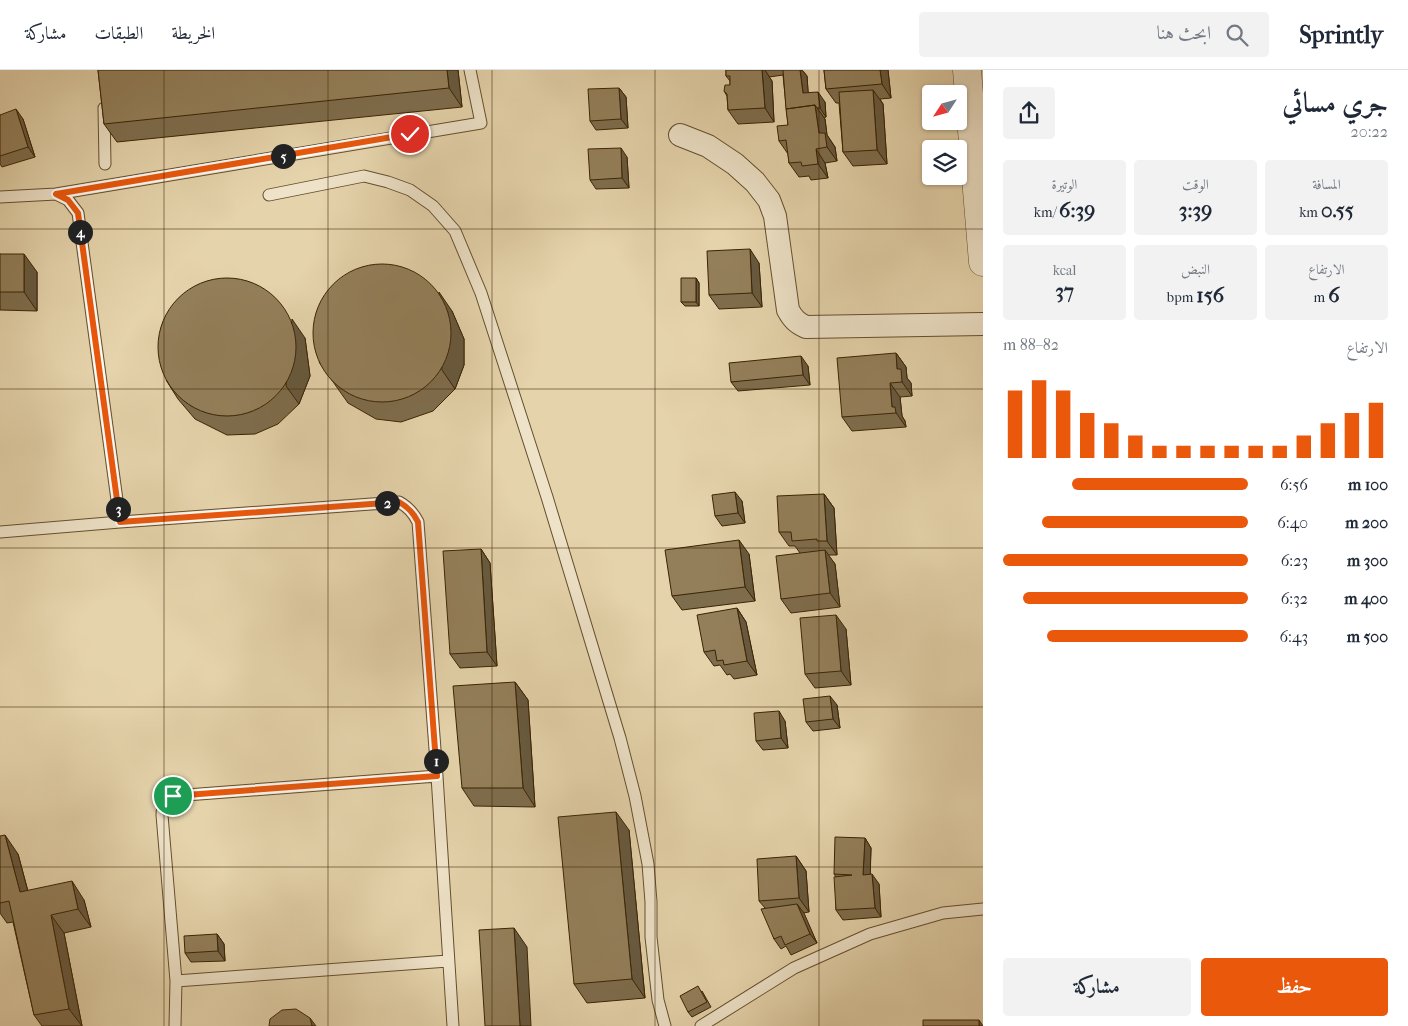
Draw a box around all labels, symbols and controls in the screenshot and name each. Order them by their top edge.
search box [919,12,1269,57]
icon: search [1223,21,1251,49]
text: Sprintly [1299,21,1383,49]
text: ابحث هنا [1156,22,1211,44]
text: مشاركة [25,23,66,44]
text: الطبقات [94,23,143,44]
text: الخريطة [171,23,215,44]
north arrow [922,85,968,130]
map controls [922,85,967,185]
text: جري مسائي [1282,86,1388,119]
button: share [1003,87,1055,139]
pin [389,113,431,155]
icon: check [396,120,424,148]
text: 20:22 [1351,122,1388,141]
button: layers [922,140,967,185]
pin: 5 [270,144,296,168]
text: 5 [280,148,287,165]
text: الوتيرة [1052,176,1077,193]
text: الوقت [1182,176,1209,193]
text: المسافة [1312,176,1341,193]
text: 6:39 [1059,198,1095,222]
text: 3:39 [1179,198,1212,222]
text: 0.55 [1321,198,1354,222]
text: /km [1034,204,1059,221]
text: km [1299,204,1321,221]
pin: 4 [68,220,92,244]
text: 4 [76,224,85,241]
text: النبض [1181,261,1210,278]
text: الارتفاع [1308,261,1345,278]
text: kcal [1053,262,1076,279]
text: 37 [1055,279,1074,303]
text: 156 [1196,283,1224,307]
text: 6 [1328,283,1340,307]
text: bpm [1167,289,1196,306]
text: m [1313,289,1328,306]
text: 82–88 m [1003,335,1059,354]
text: الارتفاع [1346,338,1388,357]
text: 6:56 [1280,475,1308,494]
text: 100 m [1348,475,1388,494]
pin: 2 [374,490,400,516]
text: 2 [384,495,391,512]
pin: 3 [106,496,130,522]
text: 3 [116,501,121,518]
text: 6:40 [1277,513,1308,532]
text: 200 m [1345,513,1388,532]
text: 6:23 [1281,551,1308,570]
text: 300 m [1347,551,1388,570]
text: 6:32 [1281,589,1308,608]
text: 400 m [1344,589,1388,608]
text: 6:43 [1279,627,1308,646]
text: 500 m [1347,627,1388,646]
pin: 1 [424,748,448,774]
text: 1 [434,753,439,770]
pin [152,775,194,817]
icon: arrive [159,782,187,810]
button: مشاركة [1003,958,1191,1016]
button: حفظ [1201,958,1388,1016]

